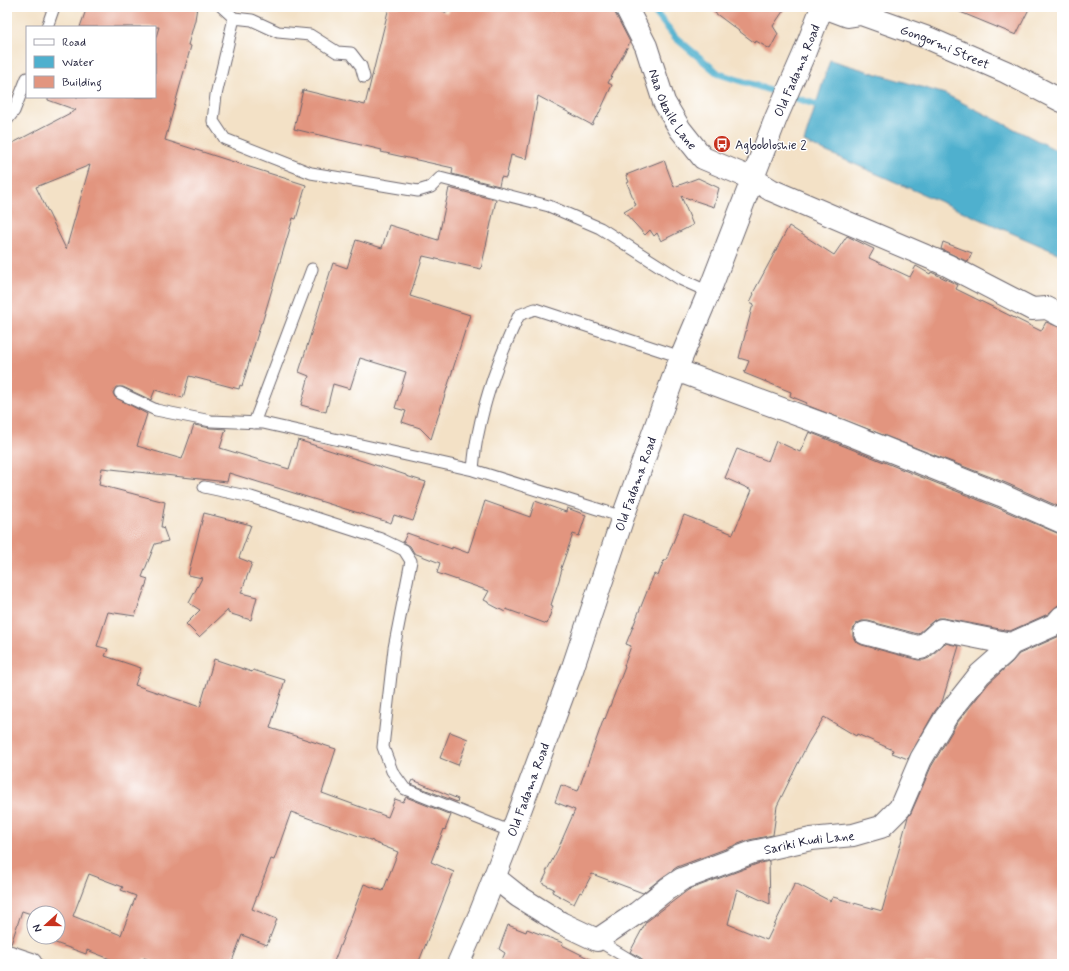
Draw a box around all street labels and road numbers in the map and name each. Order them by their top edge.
street label: Old Fadama Road [771,22,825,120]
street label: Gongormi Street [898,22,992,74]
street label: Naa Okaile Lane [644,67,700,154]
street label: Old Fadama Road [612,435,661,534]
street label: Old Fadama Road [504,741,554,839]
street label: Sariki Kudi Lane [762,828,855,859]

